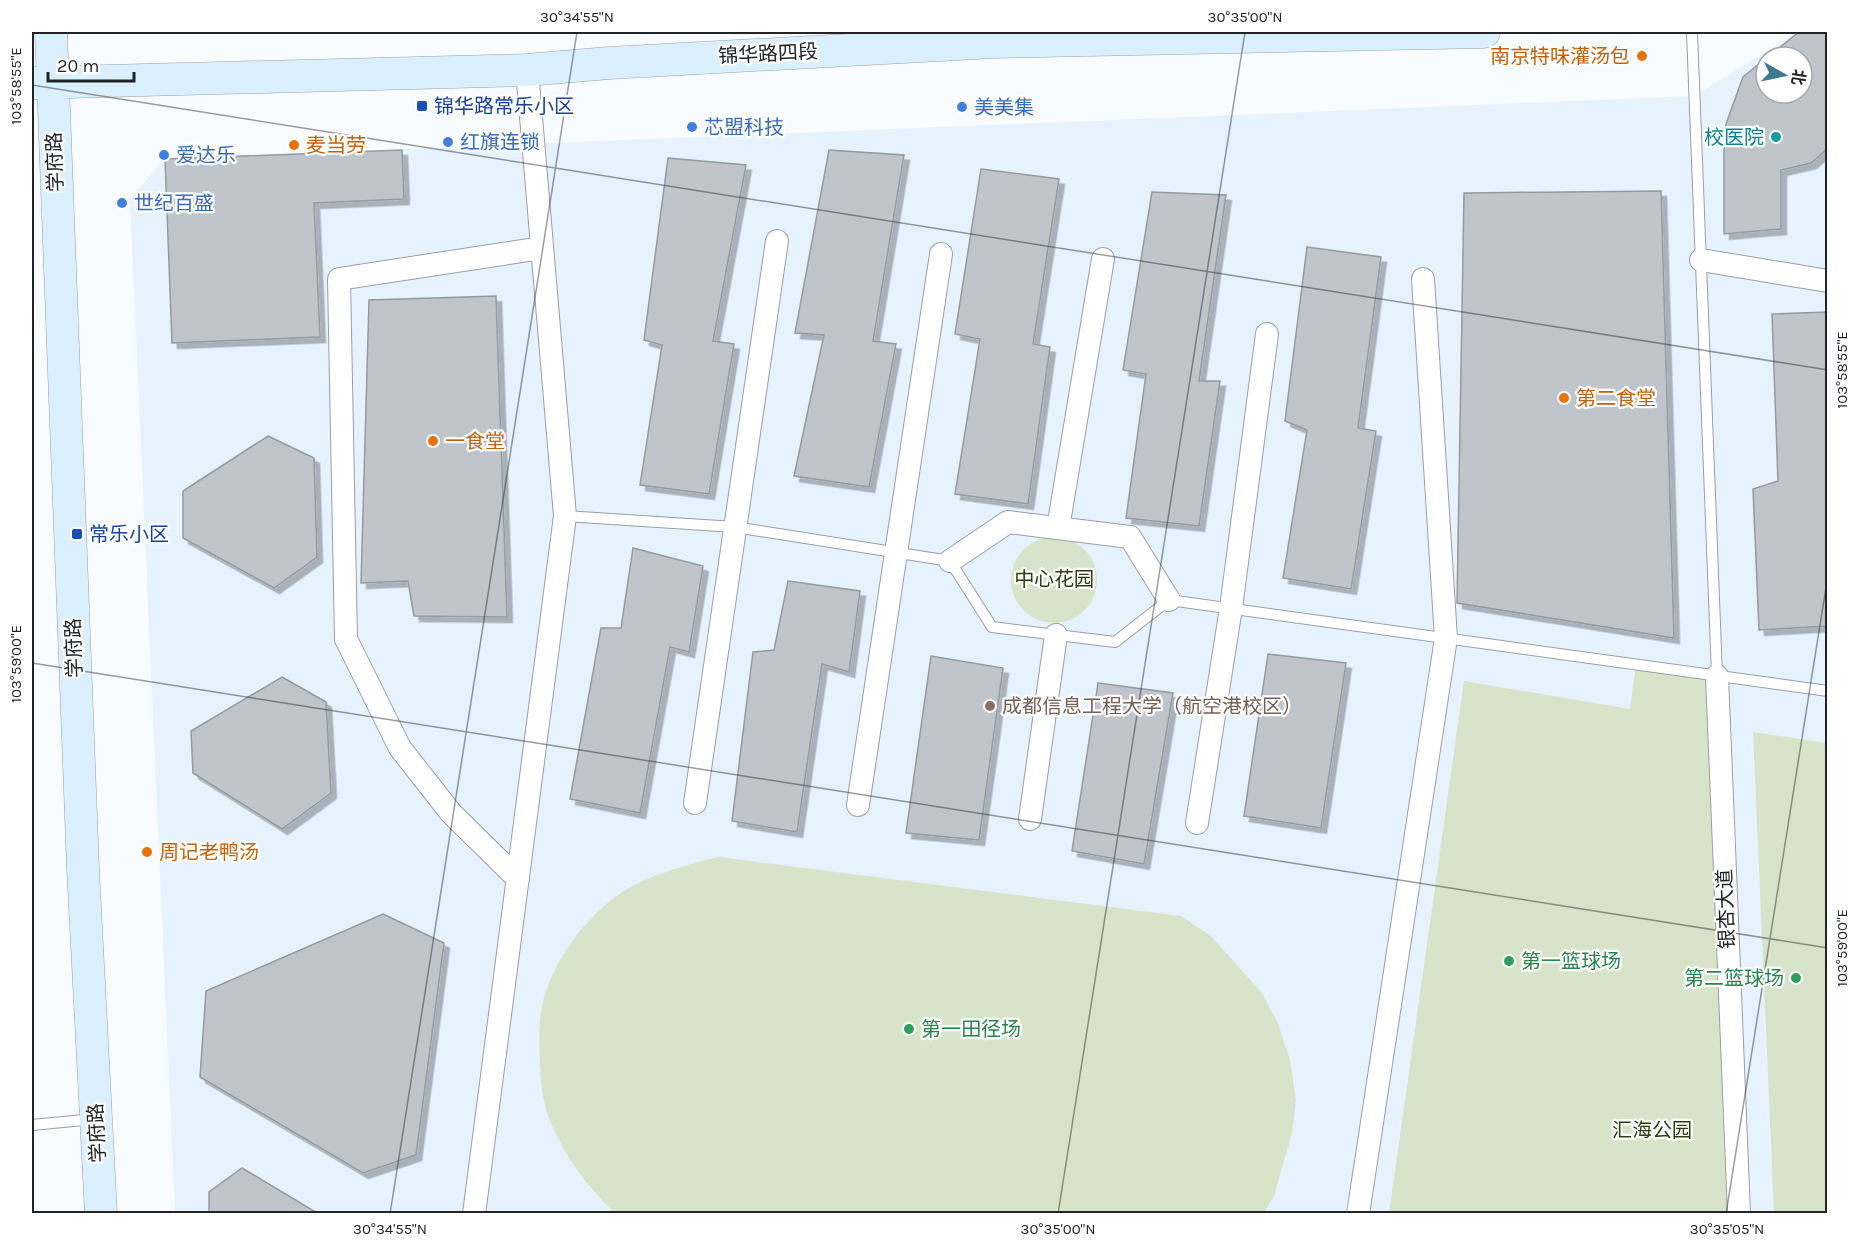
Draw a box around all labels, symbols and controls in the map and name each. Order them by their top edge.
text: 30°34'55"N [540,8,614,26]
text: 30°35'00"N [1208,8,1282,26]
street label: 锦华路四段 [717,40,819,68]
scale bar [48,45,134,83]
place label: 南京特味灌汤包 [1490,45,1630,68]
north arrow [1754,45,1814,105]
text: 103°58'55"E [7,47,25,125]
marker: 南京特味灌汤包 [1635,49,1649,63]
text: 20 m [57,55,99,77]
text: 北 [1788,68,1809,87]
place label: 锦华路常乐小区 [434,95,574,118]
place label: 美美集 [974,96,1034,119]
marker: 锦华路常乐小区 [415,99,429,113]
marker: 美美集 [955,100,969,114]
place label: 芯盟科技 [704,116,784,139]
marker: 芯盟科技 [685,120,699,134]
place label: 校医院 [1704,126,1764,149]
marker: 校医院 [1769,130,1783,144]
place label: 红旗连锁 [460,131,540,154]
street label: 学府路 [42,132,68,192]
place label: 麦当劳 [306,134,366,157]
marker: 红旗连锁 [441,135,455,149]
marker: 麦当劳 [287,138,301,152]
place label: 爱达乐 [176,144,236,167]
marker: 爱达乐 [157,148,171,162]
place label: 世纪百盛 [134,192,214,215]
marker: 世纪百盛 [115,196,129,210]
text: 103°58'55"E [1833,331,1851,409]
place label: 第二食堂 [1576,387,1656,410]
marker: 第二食堂 [1557,391,1571,405]
place label: 一食堂 [445,430,505,453]
marker: 一食堂 [426,434,440,448]
place label: 常乐小区 [89,523,169,546]
marker: 常乐小区 [70,527,84,541]
park label: 中心花园 [1014,568,1094,591]
street label: 学府路 [61,618,87,678]
text: 103°59'00"E [7,625,25,703]
place label: 成都信息工程大学（航空港校区） [1002,695,1302,718]
marker: 成都信息工程大学（航空港校区） [983,699,997,713]
place label: 周记老鸭汤 [159,841,259,864]
marker: 周记老鸭汤 [140,845,154,859]
street label: 银杏大道 [1713,869,1739,949]
text: 103°59'00"E [1833,909,1851,987]
place label: 第一篮球场 [1521,950,1621,973]
marker: 第一篮球场 [1502,954,1516,968]
place label: 第二篮球场 [1684,967,1784,990]
marker: 第二篮球场 [1789,971,1803,985]
place label: 第一田径场 [921,1018,1021,1041]
marker: 第一田径场 [902,1022,916,1036]
street label: 学府路 [84,1102,110,1164]
park label: 汇海公园 [1612,1119,1692,1142]
text: 30°34'55"N [353,1220,427,1238]
text: 30°35'00"N [1021,1220,1095,1238]
text: 30°35'05"N [1690,1220,1764,1238]

